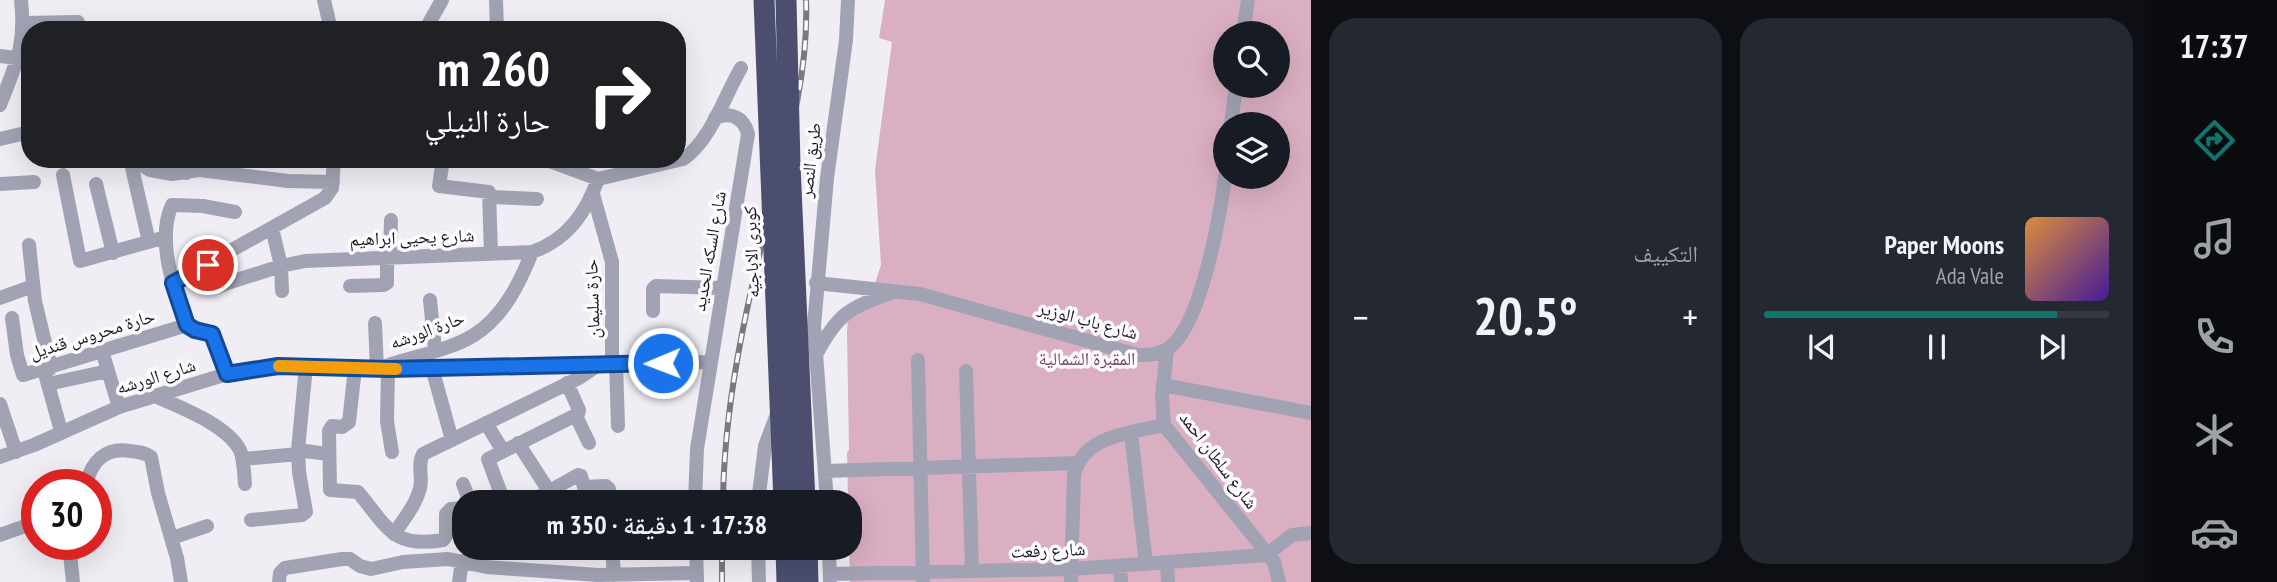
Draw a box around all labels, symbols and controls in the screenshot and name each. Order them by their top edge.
map controls [1213,21,1290,189]
button: search [1213,21,1290,98]
text: 17:37 [2179,25,2249,67]
text: 260 m [437,36,550,100]
icon: right [574,49,665,140]
text: حارة النيلي [424,99,550,141]
button: layers [1213,112,1290,189]
icon: directions [2190,116,2239,165]
street label: طريق النصر [794,121,826,200]
street label: شارع السكه الحديد [687,189,731,313]
street label: كوبرى الاباجيه [738,205,764,298]
icon: music [2190,214,2239,263]
street label: شارع يحيى ابراهيم [349,223,475,252]
text: Paper Moons [1885,228,2004,261]
pin [178,235,238,295]
text: التكييف [1633,239,1698,268]
icon: arrive [189,246,227,284]
street label: حارة سليمان [579,259,605,339]
text: Ada Vale [1936,261,2004,290]
text: 20.5° [1473,282,1578,349]
text: − [1353,292,1369,341]
text: + [1682,292,1698,341]
street label: شارع باب الوزير [1035,295,1140,344]
street label: حارة محروس قنديل [26,304,158,364]
street label: حارة الورشه [387,306,467,354]
icon: phone [2190,312,2239,361]
position arrow [626,326,700,400]
icon: previous [1803,328,1841,366]
icon: pause [1918,328,1956,366]
icon: next [2033,328,2071,366]
park label: المقبرة الشمالية [1039,347,1135,370]
street label: شارع الورشه [114,353,198,399]
street label: شارع سلطان احمد [1175,407,1263,513]
icon: climate [2190,410,2239,459]
speed limit sign: 30 [21,469,112,560]
text: 17:38 · 1 دقيقة · 350 m [547,508,767,541]
icon: car [2190,508,2239,557]
street label: شارع رفعت [1010,537,1086,563]

